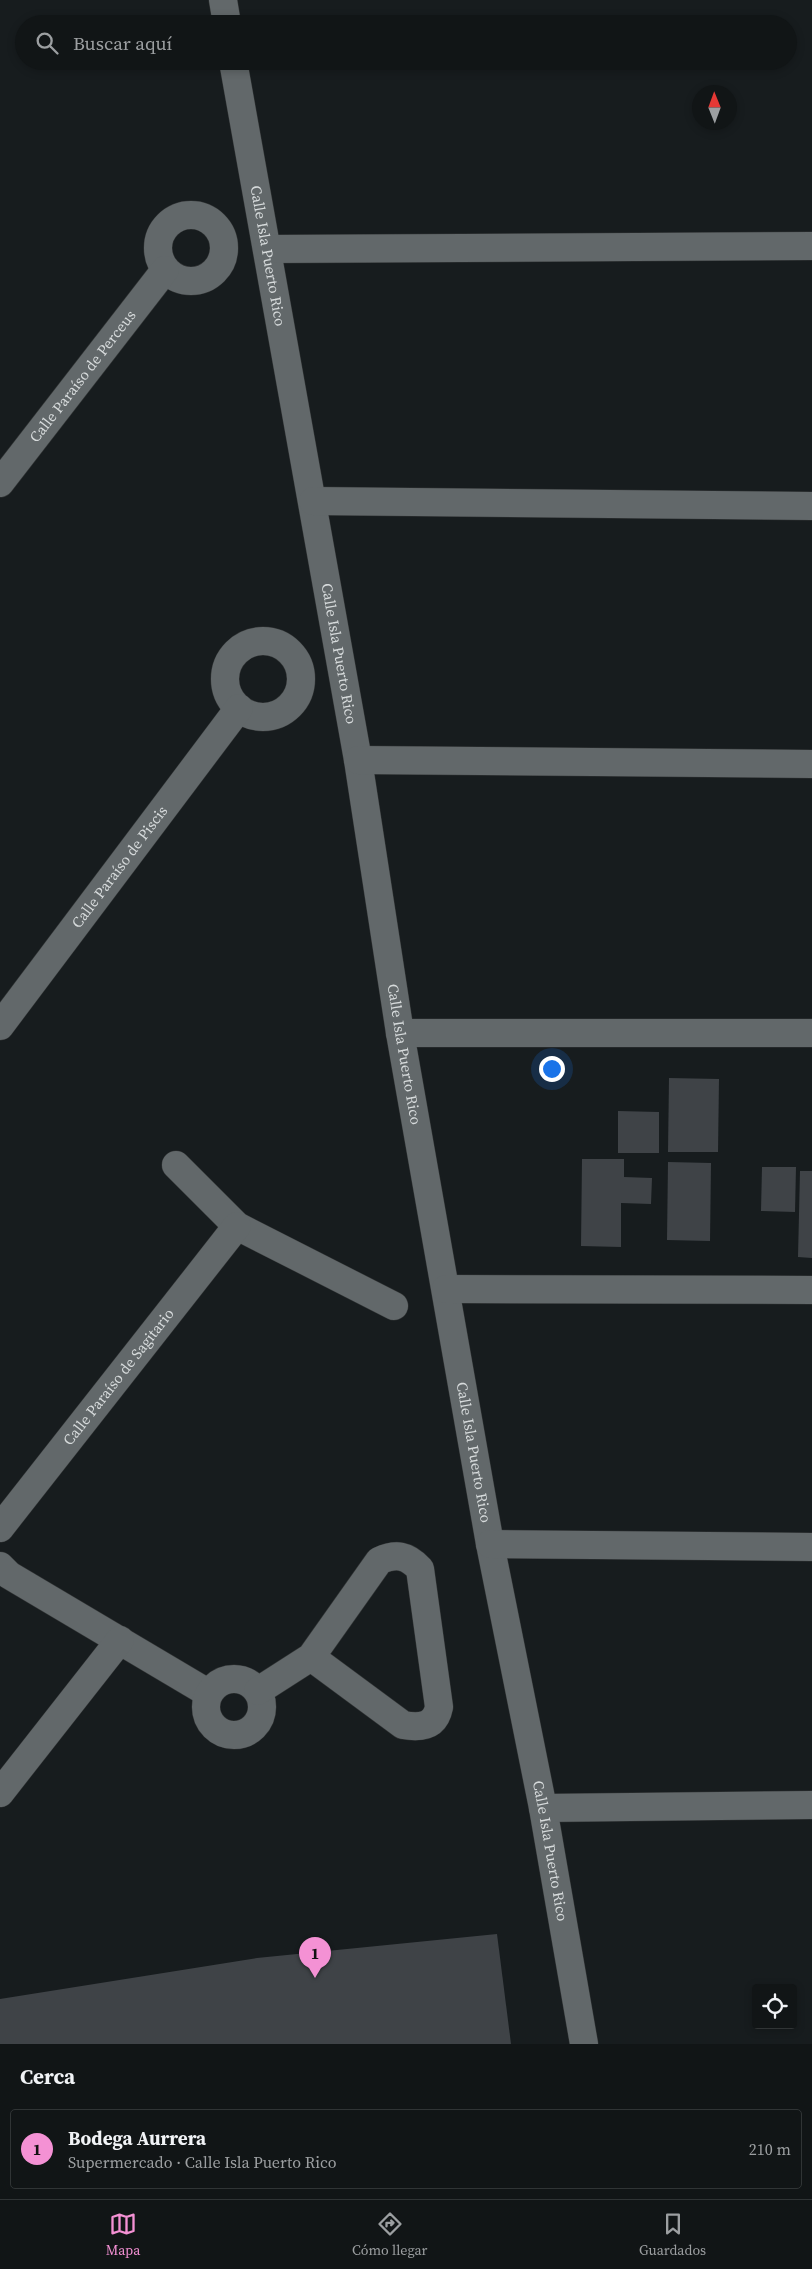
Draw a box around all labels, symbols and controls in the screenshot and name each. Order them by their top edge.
search box [15,15,797,70]
icon: search [33,29,61,57]
text: Buscar aquí [73,30,172,56]
north arrow [692,85,737,130]
street label: Calle Isla Puerto Rico [245,184,291,328]
street label: Calle Paraíso de Perceus [24,305,140,447]
street label: Calle Isla Puerto Rico [317,581,362,726]
street label: Calle Paraíso de Piscis [66,801,172,932]
street label: Calle Isla Puerto Rico [383,982,427,1126]
your location [539,1056,565,1082]
street label: Calle Paraíso de Sagitario [58,1304,179,1450]
street label: Calle Isla Puerto Rico [452,1380,497,1524]
street label: Calle Isla Puerto Rico [528,1779,573,1923]
pin: 1 [299,1937,331,1978]
map controls [752,1984,797,2029]
button: locate [752,1984,797,2029]
text: Cerca [20,2062,75,2091]
text: Bodega Aurrera [68,2125,206,2151]
text: 1 [33,2138,41,2160]
text: 210 m [749,2138,791,2160]
text: Supermercado · Calle Isla Puerto Rico [68,2151,337,2173]
tab: Mapa [106,2210,140,2260]
tab: Cómo llegar [352,2210,427,2260]
tab: Guardados [639,2210,706,2260]

